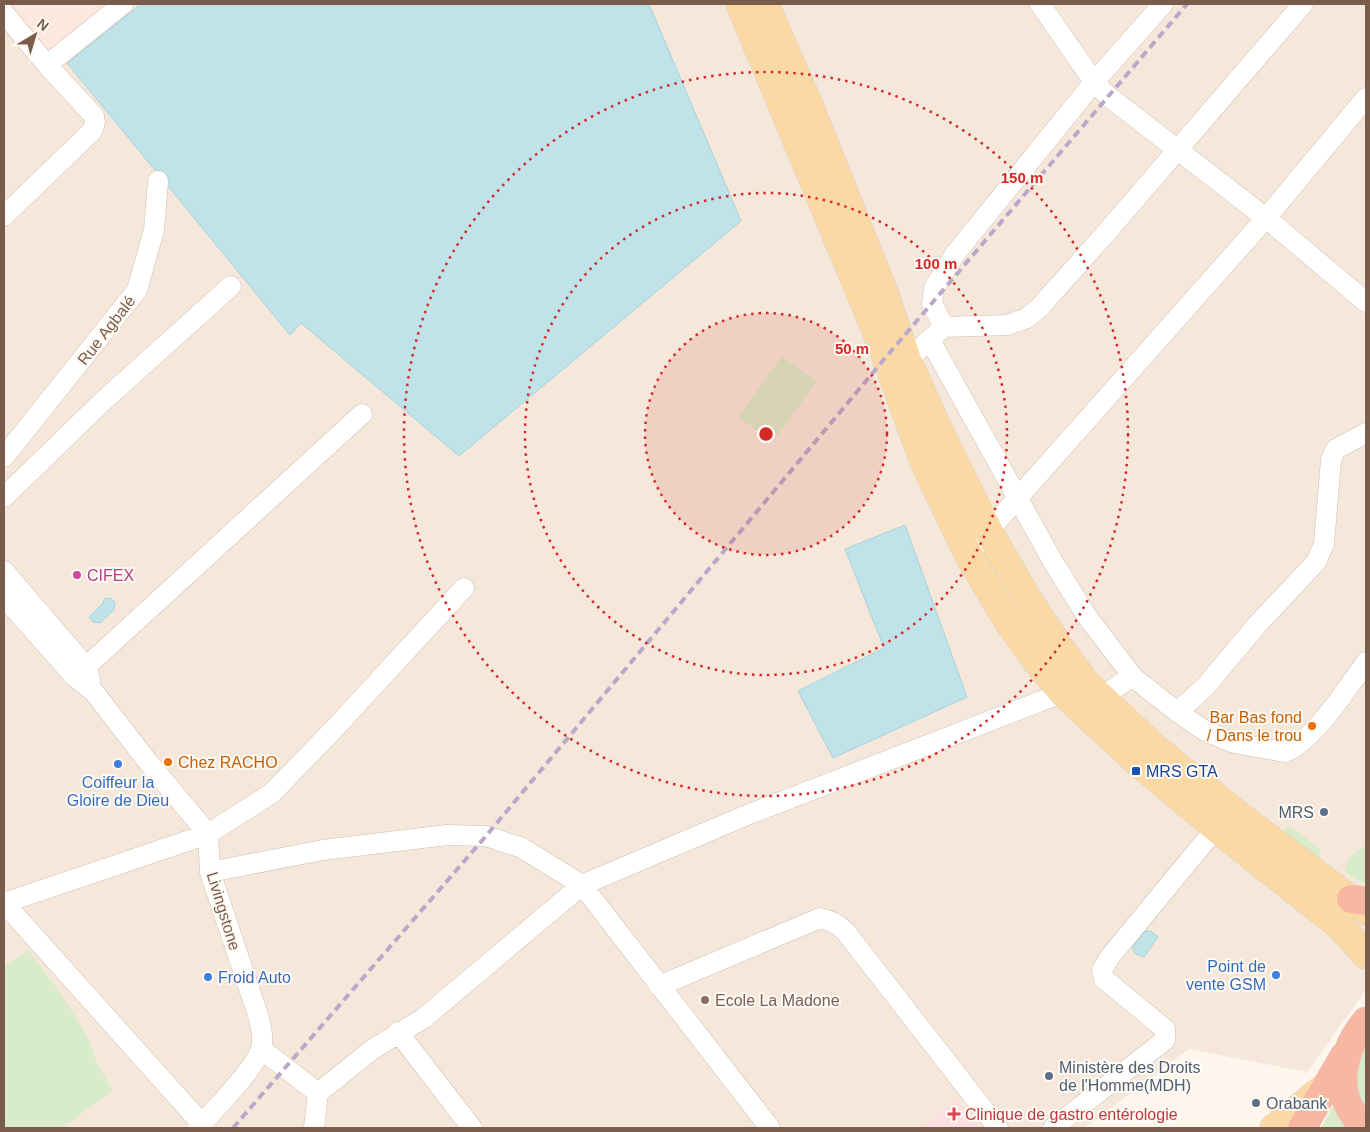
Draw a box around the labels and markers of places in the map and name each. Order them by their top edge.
centre of rings [757,425,775,443]
place label: CIFEX [87,567,134,584]
marker: CIFEX [71,569,83,581]
place label: Bar Bas fond / Dans le trou [1207,709,1302,744]
marker: Bar Bas fond / Dans le trou [1306,720,1318,732]
place label: Chez RACHO [178,754,278,771]
marker: Chez RACHO [162,756,174,768]
marker: Coiffeur la Gloire de Dieu [112,758,124,770]
place label: MRS GTA [1146,763,1218,780]
marker: MRS GTA [1130,765,1142,777]
place label: Coiffeur la Gloire de Dieu [67,774,169,809]
place label: MRS [1278,804,1314,821]
marker: MRS [1318,806,1330,818]
place label: Point de vente GSM [1186,958,1266,993]
place label: Froid Auto [218,969,291,986]
marker: Point de vente GSM [1270,969,1282,981]
marker: Froid Auto [202,971,214,983]
place label: Ecole La Madone [715,992,840,1009]
marker: Ecole La Madone [699,994,711,1006]
place label: Ministère des Droits de l'Homme(MDH) [1059,1059,1200,1094]
marker: Ministère des Droits de l'Homme(MDH) [1043,1070,1055,1082]
place label: Orabank [1266,1095,1328,1112]
marker: Orabank [1250,1097,1262,1109]
place label: Clinique de gastro entérologie [965,1106,1178,1123]
marker: Clinique de gastro entérologie [947,1107,961,1121]

